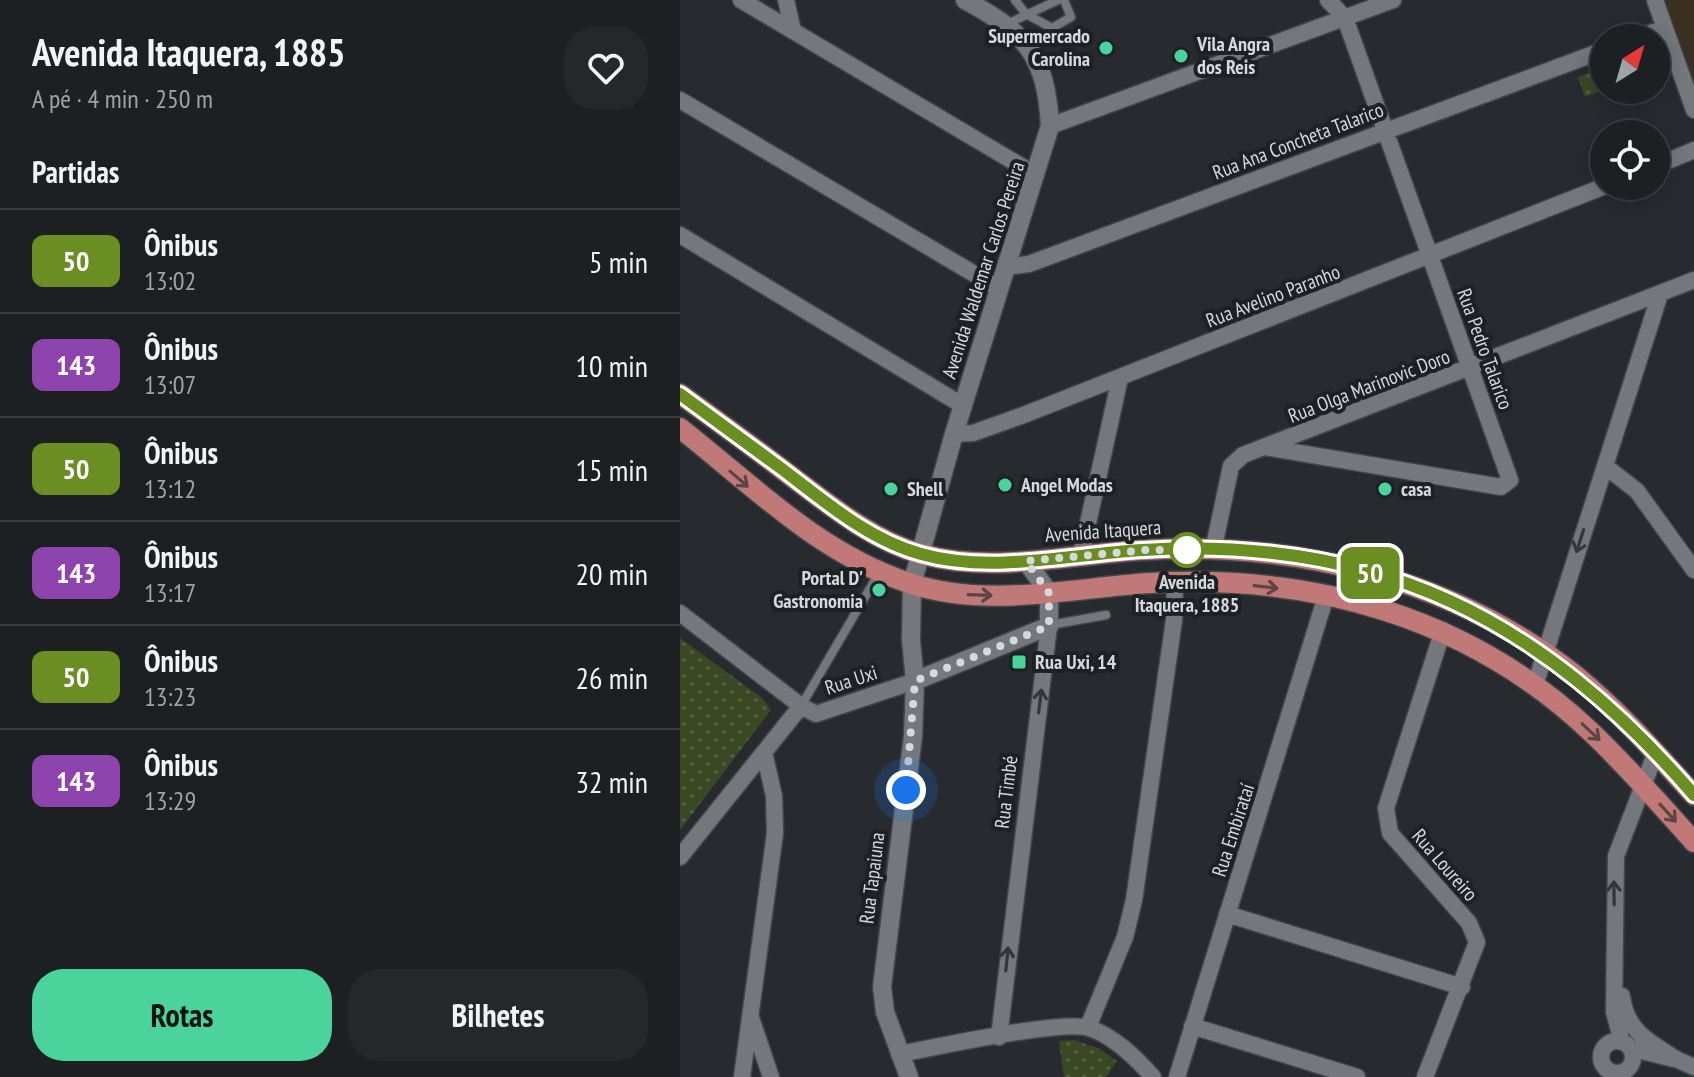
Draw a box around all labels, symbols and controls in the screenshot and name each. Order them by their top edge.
place label: Supermercado Carolina [988,23,1090,72]
north arrow [1590,24,1670,104]
map controls [1590,24,1670,200]
button: heart [564,26,648,110]
text: Avenida Itaquera, 1885 [32,27,345,76]
place label: Vila Angra dos Reis [1196,31,1270,80]
marker: Supermercado Carolina [1097,39,1115,57]
marker: Vila Angra dos Reis [1172,47,1190,65]
text: A pé · 4 min · 250 m [32,82,213,115]
street label: Rua Ana Concheta Talarico [1209,96,1387,186]
button: locate [1590,120,1670,200]
text: Partidas [32,152,119,191]
street label: Avenida Waldemar Carlos Pereira [936,158,1030,382]
text: Ônibus [144,225,218,264]
text: 50 [63,242,89,279]
text: 5 min [589,242,648,281]
street label: Rua Avelino Paranho [1202,258,1344,334]
text: 13:02 [144,264,196,297]
street label: Rua Pedro Talarico [1451,285,1519,413]
text: Ônibus [144,329,218,368]
street label: Rua Olga Marinovic Doro [1284,343,1454,429]
text: 143 [56,346,96,383]
text: 10 min [575,346,648,385]
text: 13:07 [144,368,196,401]
text: Ônibus [144,433,218,472]
text: 50 [63,450,89,487]
text: 15 min [575,450,648,489]
one-way arrow [729,470,749,488]
text: 13:12 [144,472,196,505]
place label: Angel Modas [1020,472,1113,498]
place label: Shell [907,476,943,502]
marker: Angel Modas [996,476,1014,494]
place label: casa [1401,476,1432,502]
marker: Shell [882,480,900,498]
marker: casa [1376,480,1394,498]
street label: Avenida Itaquera [1044,514,1162,548]
one-way arrow [1572,528,1587,553]
marker: Avenida Itaquera, 1885 [1170,533,1204,567]
text: Ônibus [144,537,218,576]
line badge: 50 [1334,547,1406,599]
text: 143 [56,554,96,591]
text: 20 min [575,554,648,593]
text: 50 [1357,554,1383,591]
place label: Portal D' Gastronomia [773,565,863,614]
place label: Avenida Itaquera, 1885 [1135,569,1239,618]
text: 13:17 [144,576,196,609]
one-way arrow [1253,579,1279,594]
marker: Portal D' Gastronomia [870,581,888,599]
one-way arrow [966,588,993,603]
text: Ônibus [144,641,218,680]
place label: Rua Uxi, 14 [1035,649,1117,675]
marker: Rua Uxi, 14 [1010,653,1028,671]
text: 50 [63,658,89,695]
text: 26 min [575,658,648,697]
street label: Rua Uxi [822,659,880,701]
text: 13:23 [144,680,196,713]
one-way arrow [1033,688,1048,715]
one-way arrow [1581,723,1601,742]
text: Ônibus [144,745,218,784]
street label: Rua Timbé [989,754,1023,830]
text: 143 [56,762,96,799]
text: 32 min [575,762,648,801]
your location [886,770,926,810]
street label: Rua Embirataí [1206,779,1260,880]
text: 13:29 [144,784,196,817]
one-way arrow [1659,803,1678,823]
street label: Rua Loureiro [1406,823,1484,907]
street label: Rua Tapaiuna [854,831,890,925]
one-way arrow [1606,881,1622,907]
one-way arrow [1000,946,1015,973]
button: Rotas [32,969,332,1061]
button: Bilhetes [348,969,648,1061]

